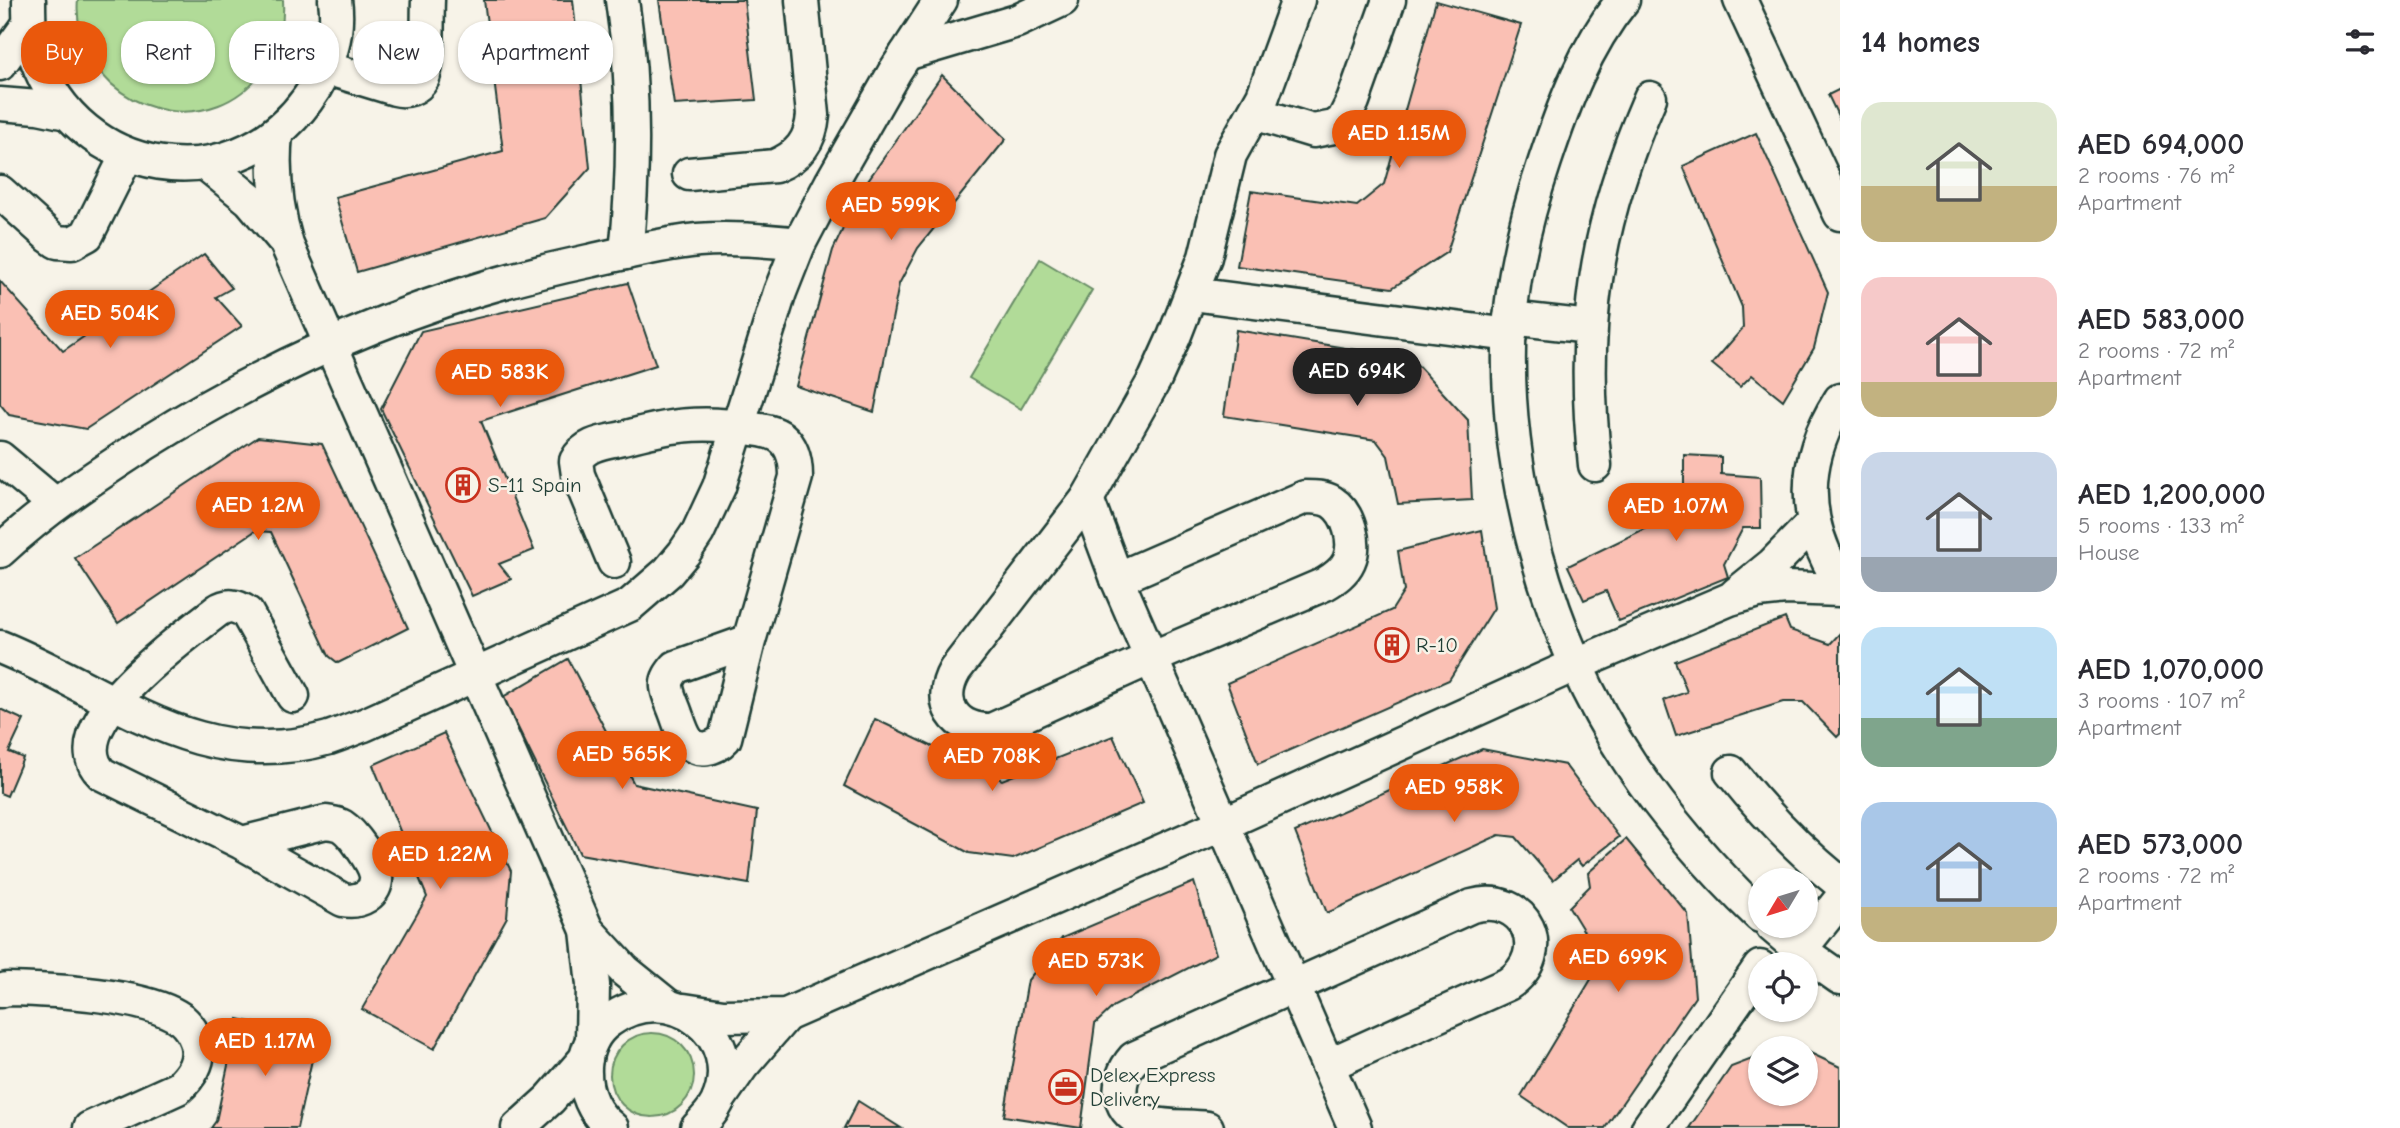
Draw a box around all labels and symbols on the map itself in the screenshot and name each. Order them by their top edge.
pin: AED 1.15M [1319,110,1479,170]
pin: AED 599K [819,182,963,242]
pin: AED 504K [38,290,182,350]
pin: AED 694K [1285,348,1429,408]
pin: AED 583K [428,350,572,409]
building icon: S-11 Spain [444,466,482,504]
place label: S-11 Spain [488,473,582,497]
pin: AED 1.2M [186,482,330,542]
pin: AED 1.07M [1596,484,1756,543]
building icon: R-10 [1373,626,1411,664]
place label: R-10 [1416,633,1458,657]
pin: AED 565K [550,732,694,791]
pin: AED 708K [920,734,1064,793]
pin: AED 958K [1382,764,1526,824]
pin: AED 1.22M [360,832,520,891]
north arrow [1748,868,1818,938]
pin: AED 699K [1546,934,1690,994]
pin: AED 573K [1024,939,1168,998]
pin: AED 1.17M [185,1018,345,1078]
place label: Delex Express Delivery [1090,1063,1215,1111]
office icon: Delex Express Delivery [1047,1068,1085,1106]

